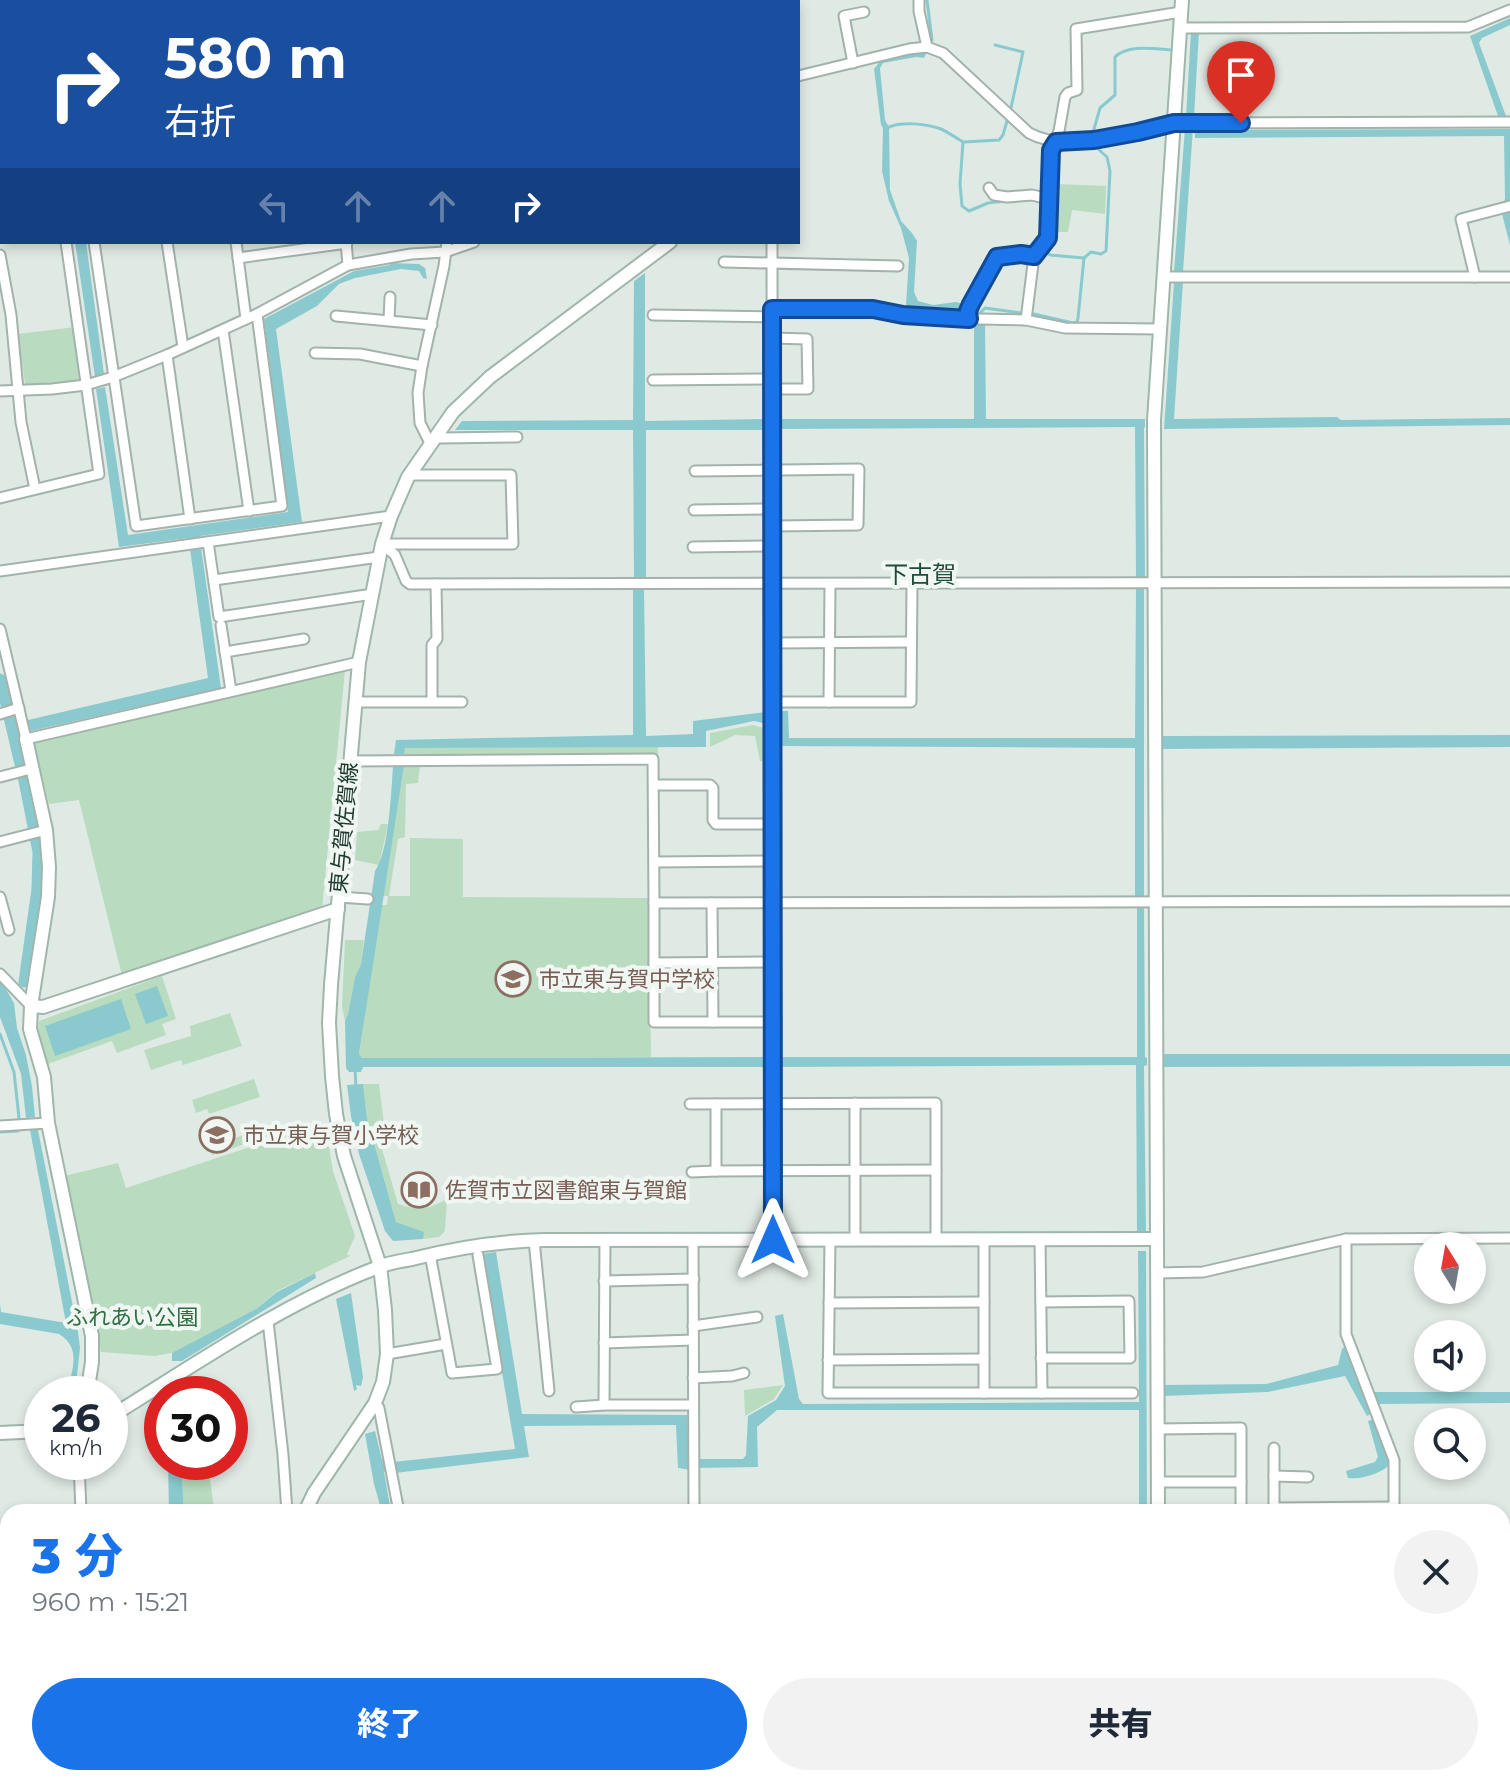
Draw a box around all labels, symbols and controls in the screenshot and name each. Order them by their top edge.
text: 580 m [164,24,347,92]
icon: right [32,32,136,136]
pin [1207,41,1275,123]
icon: arrive [1219,53,1263,97]
text: 右折 [164,99,236,143]
icon: left [252,184,296,228]
icon: ahead [336,184,380,228]
icon: ahead [420,184,464,228]
icon: right [504,184,548,228]
district label: 下古賀 [884,560,956,589]
street label: 東与賀佐賀線 [325,761,363,895]
school or university icon: 市立東与賀中学校 [494,960,532,998]
place label: 市立東与賀中学校 [539,966,715,993]
school or university icon: 市立東与賀小学校 [198,1116,236,1154]
place label: 市立東与賀小学校 [243,1122,419,1149]
library icon: 佐賀市立図書館東与賀館 [400,1171,438,1209]
place label: 佐賀市立図書館東与賀館 [445,1177,687,1204]
position arrow [731,1198,815,1282]
north arrow [1414,1232,1486,1304]
map controls [1414,1232,1486,1480]
park label: ふれあい公園 [66,1304,198,1331]
button: sound [1414,1320,1486,1392]
speed limit sign: 30 [144,1376,248,1480]
text: 26 [51,1393,101,1442]
button: search [1414,1408,1486,1480]
text: km/h [49,1436,103,1460]
text: 3 分 [32,1527,123,1585]
button: close [1394,1530,1478,1614]
text: 960 m · 15:21 [32,1586,189,1618]
button: 終了 [32,1678,747,1770]
button: 共有 [763,1678,1478,1770]

